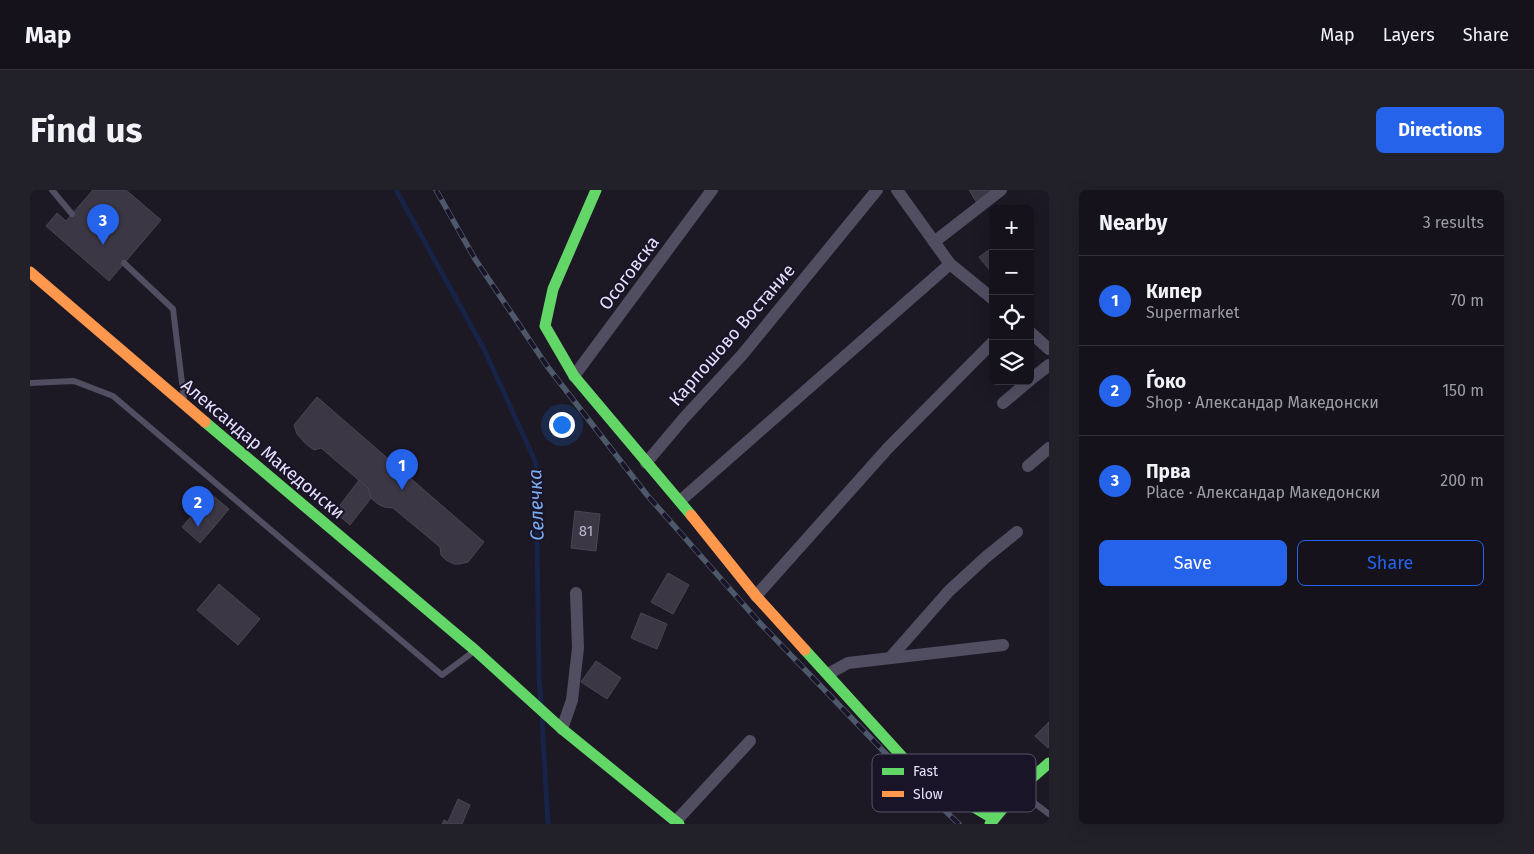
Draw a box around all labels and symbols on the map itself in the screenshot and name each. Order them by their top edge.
pin: 3 [87,204,119,245]
street label: Осоговска [594,232,664,314]
street label: Карпошово Востание [664,260,800,410]
street label: Александар Македонски [177,374,349,524]
your location [549,412,575,438]
pin: 1 [386,449,418,490]
water label: Селечка [523,469,549,541]
pin: 2 [182,486,214,527]
house number: 81 [579,522,593,540]
legend [872,754,1036,812]
text: Fast [913,763,939,780]
text: Slow [913,786,943,803]

